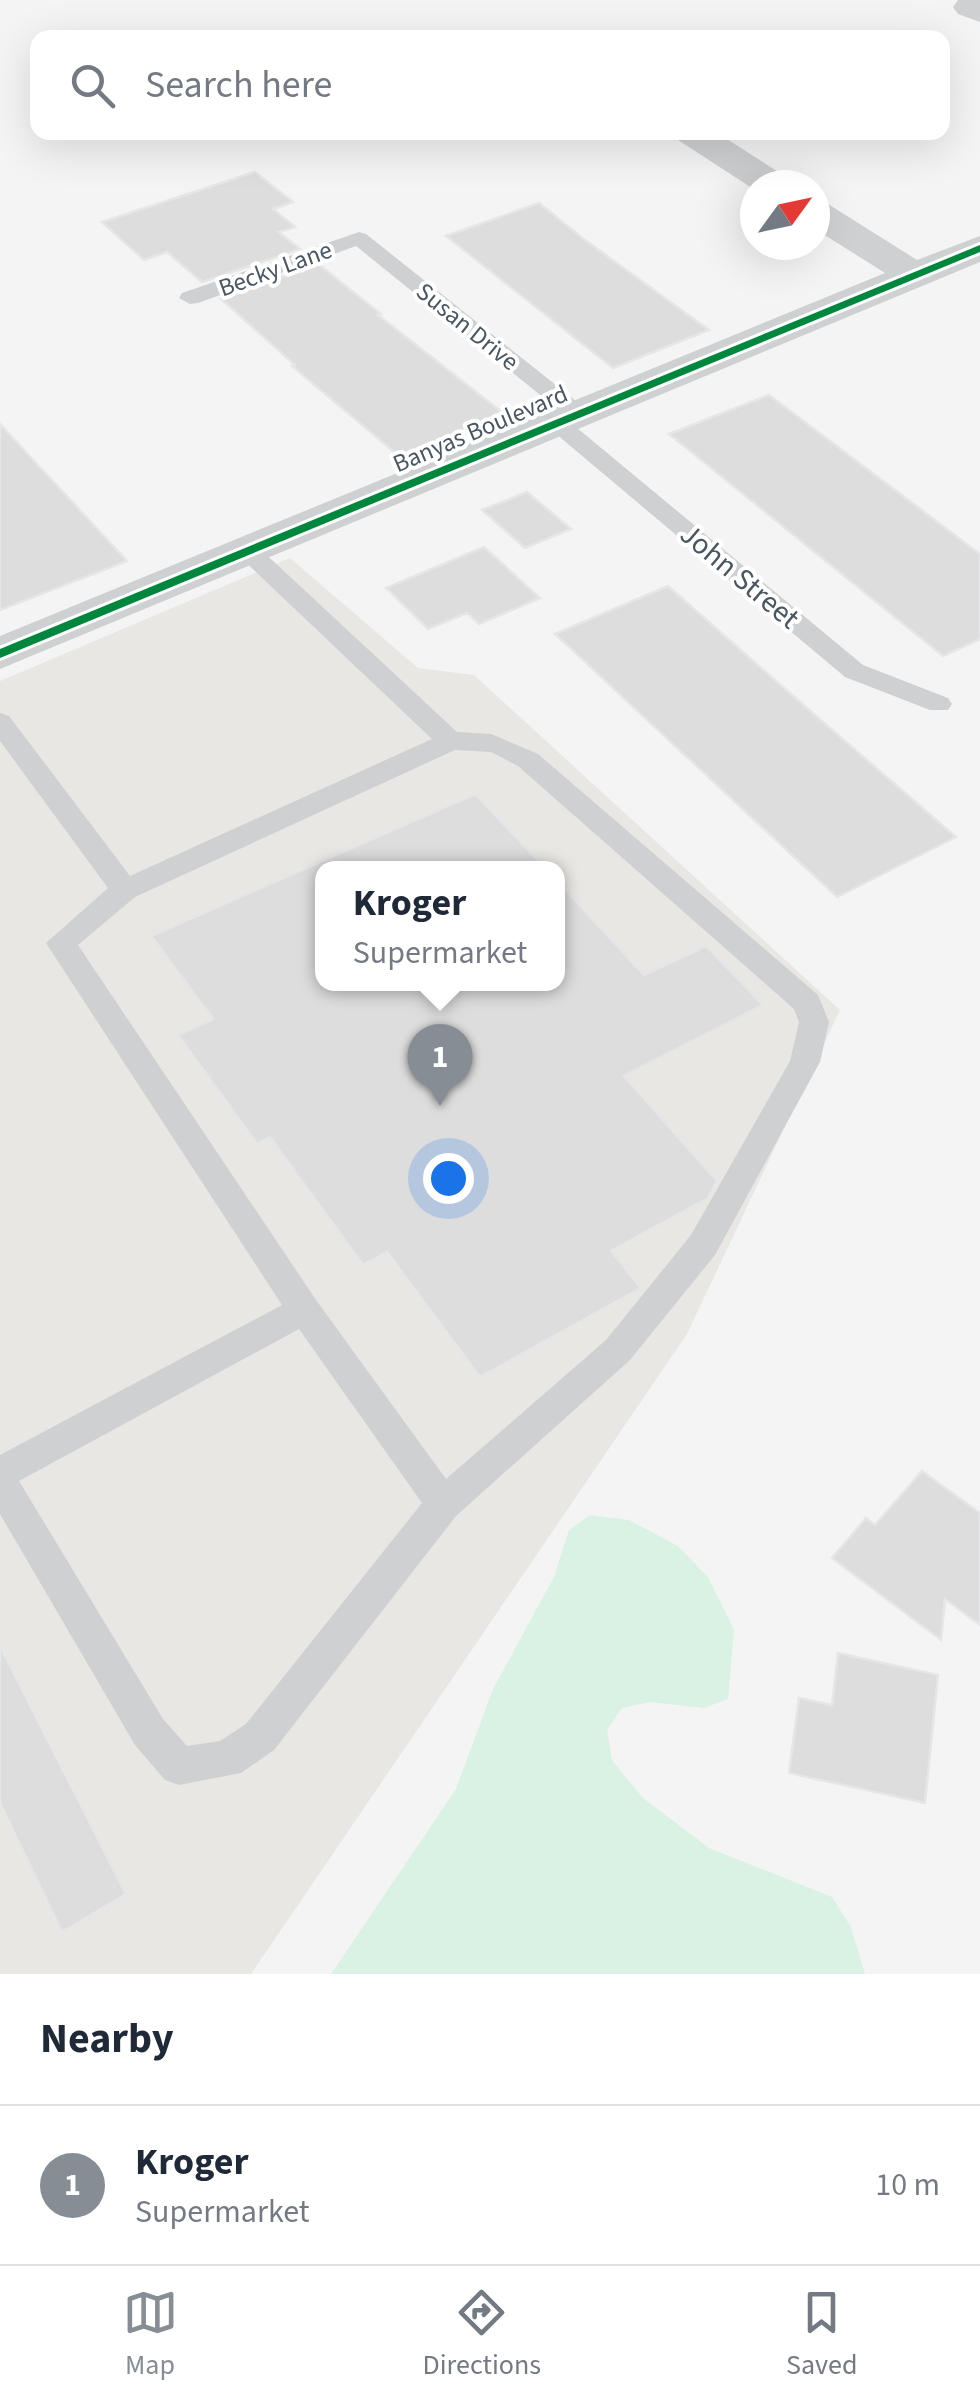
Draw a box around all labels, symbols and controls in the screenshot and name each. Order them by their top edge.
search box [30,30,950,140]
icon: search [65,58,120,113]
text: Search here [145,58,332,112]
north arrow [740,170,830,260]
street label: Becky Lane [214,232,337,306]
street label: Susan Drive [408,274,526,379]
street label: Banyas Boulevard [387,376,574,482]
street label: John Street [670,513,809,639]
popup [315,861,565,991]
text: Kroger [353,876,466,930]
text: Supermarket [353,930,527,976]
pin: 1 [408,1024,472,1106]
your location [423,1153,474,1204]
text: Nearby [40,2009,174,2069]
text: Kroger [135,2135,249,2189]
text: 1 [64,2162,81,2208]
text: 10 m [875,2162,940,2208]
text: Supermarket [135,2189,310,2235]
tab: Map [123,2285,178,2385]
tab: Directions [423,2285,541,2385]
tab: Saved [786,2285,857,2385]

